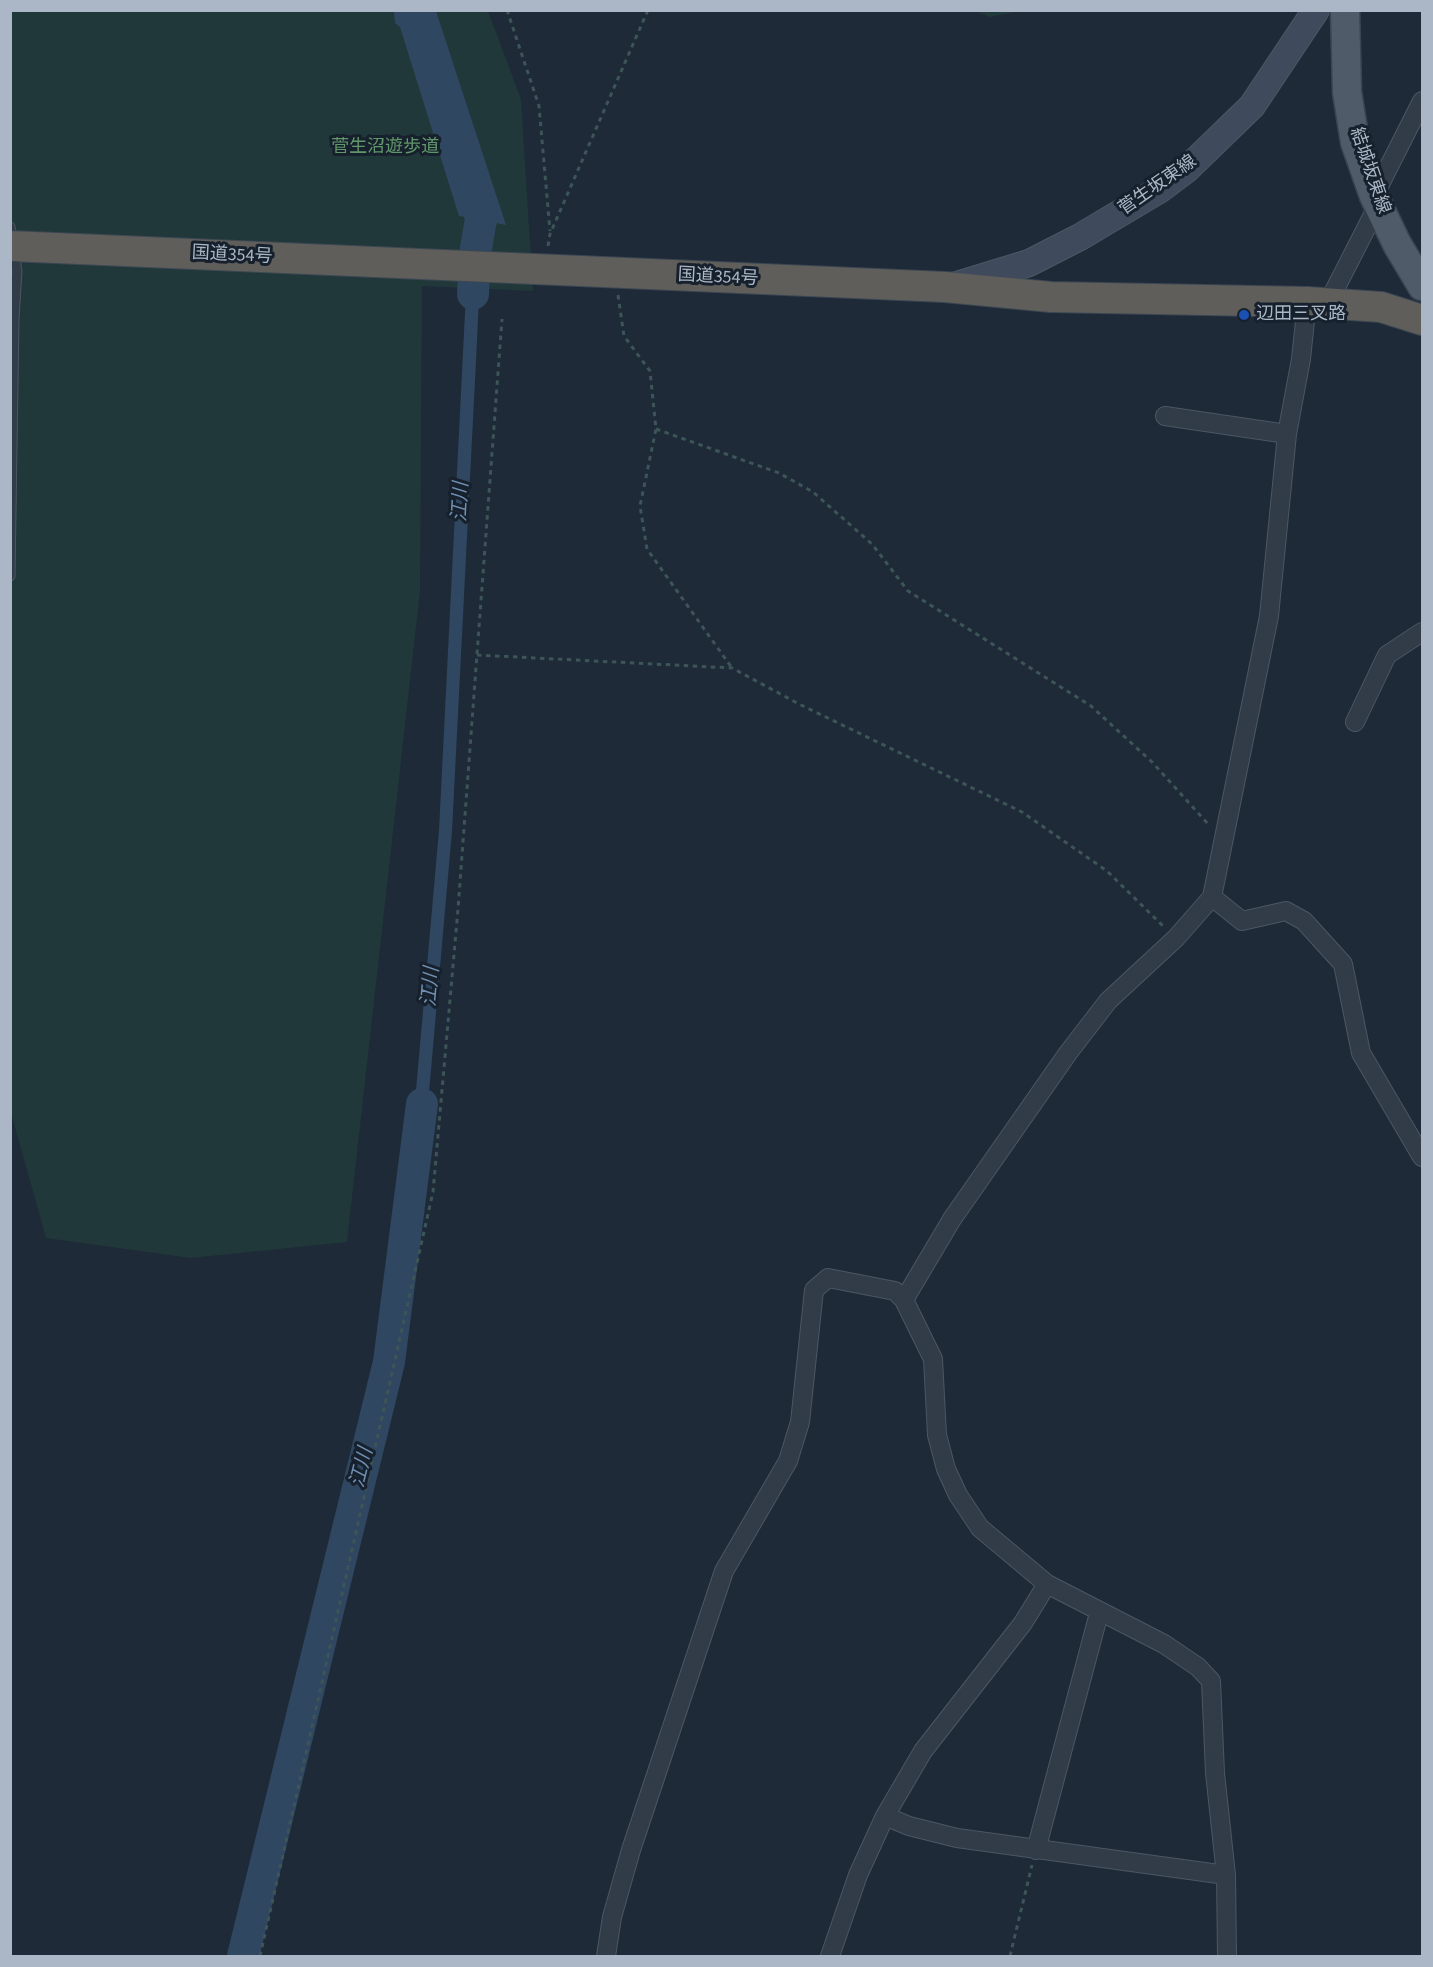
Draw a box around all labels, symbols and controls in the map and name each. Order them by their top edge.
street label: 結城坂東線 [1344,125,1394,217]
park label: 菅生沼遊歩道 [331,137,439,159]
street label: 菅生坂東線 [1115,151,1201,221]
street label: 国道354号 [191,243,273,269]
street label: 国道354号 [677,265,759,291]
place label: 辺田三叉路 [1256,304,1346,326]
marker: 辺田三叉路 [1237,308,1251,322]
water label: 江川 [449,481,475,523]
water label: 江川 [418,966,446,1008]
water label: 江川 [347,1446,379,1490]

